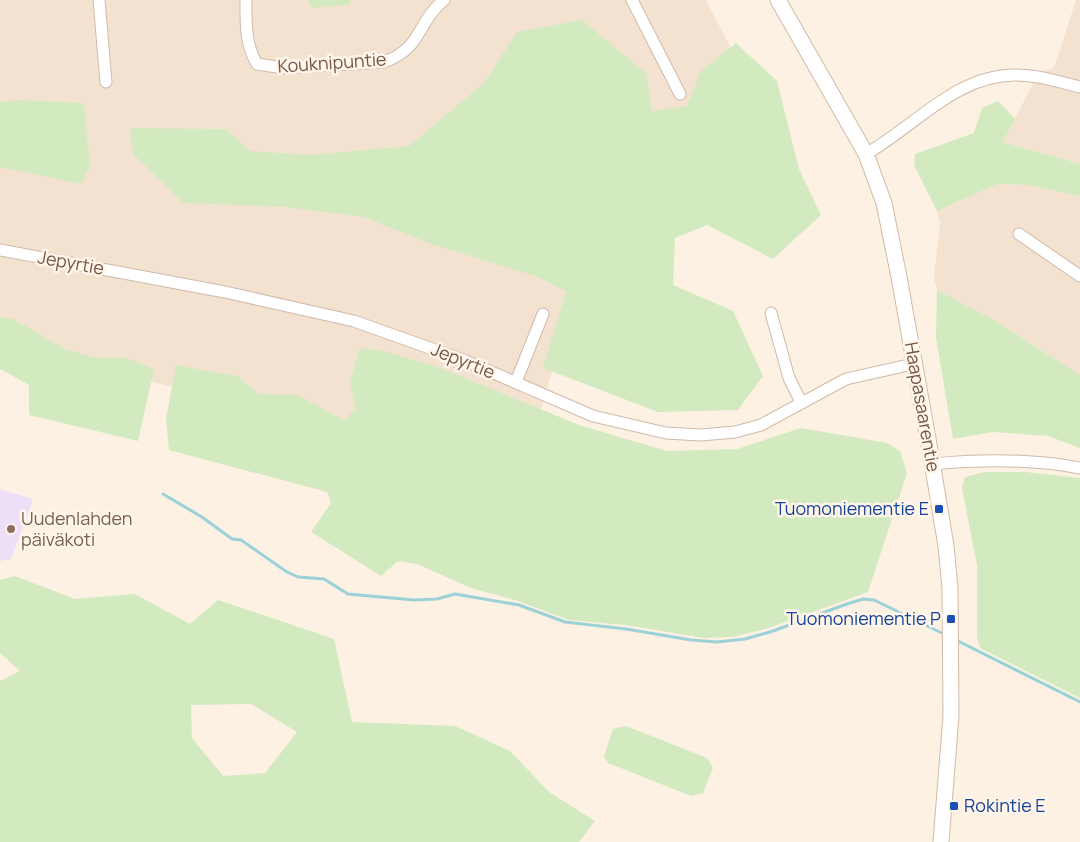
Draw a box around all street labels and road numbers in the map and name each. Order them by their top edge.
street label: Kouknipuntie [277,46,387,78]
street label: Jepyrtie [36,244,106,280]
street label: Jepyrtie [428,336,499,384]
street label: Haapasaarentie [900,340,946,474]

